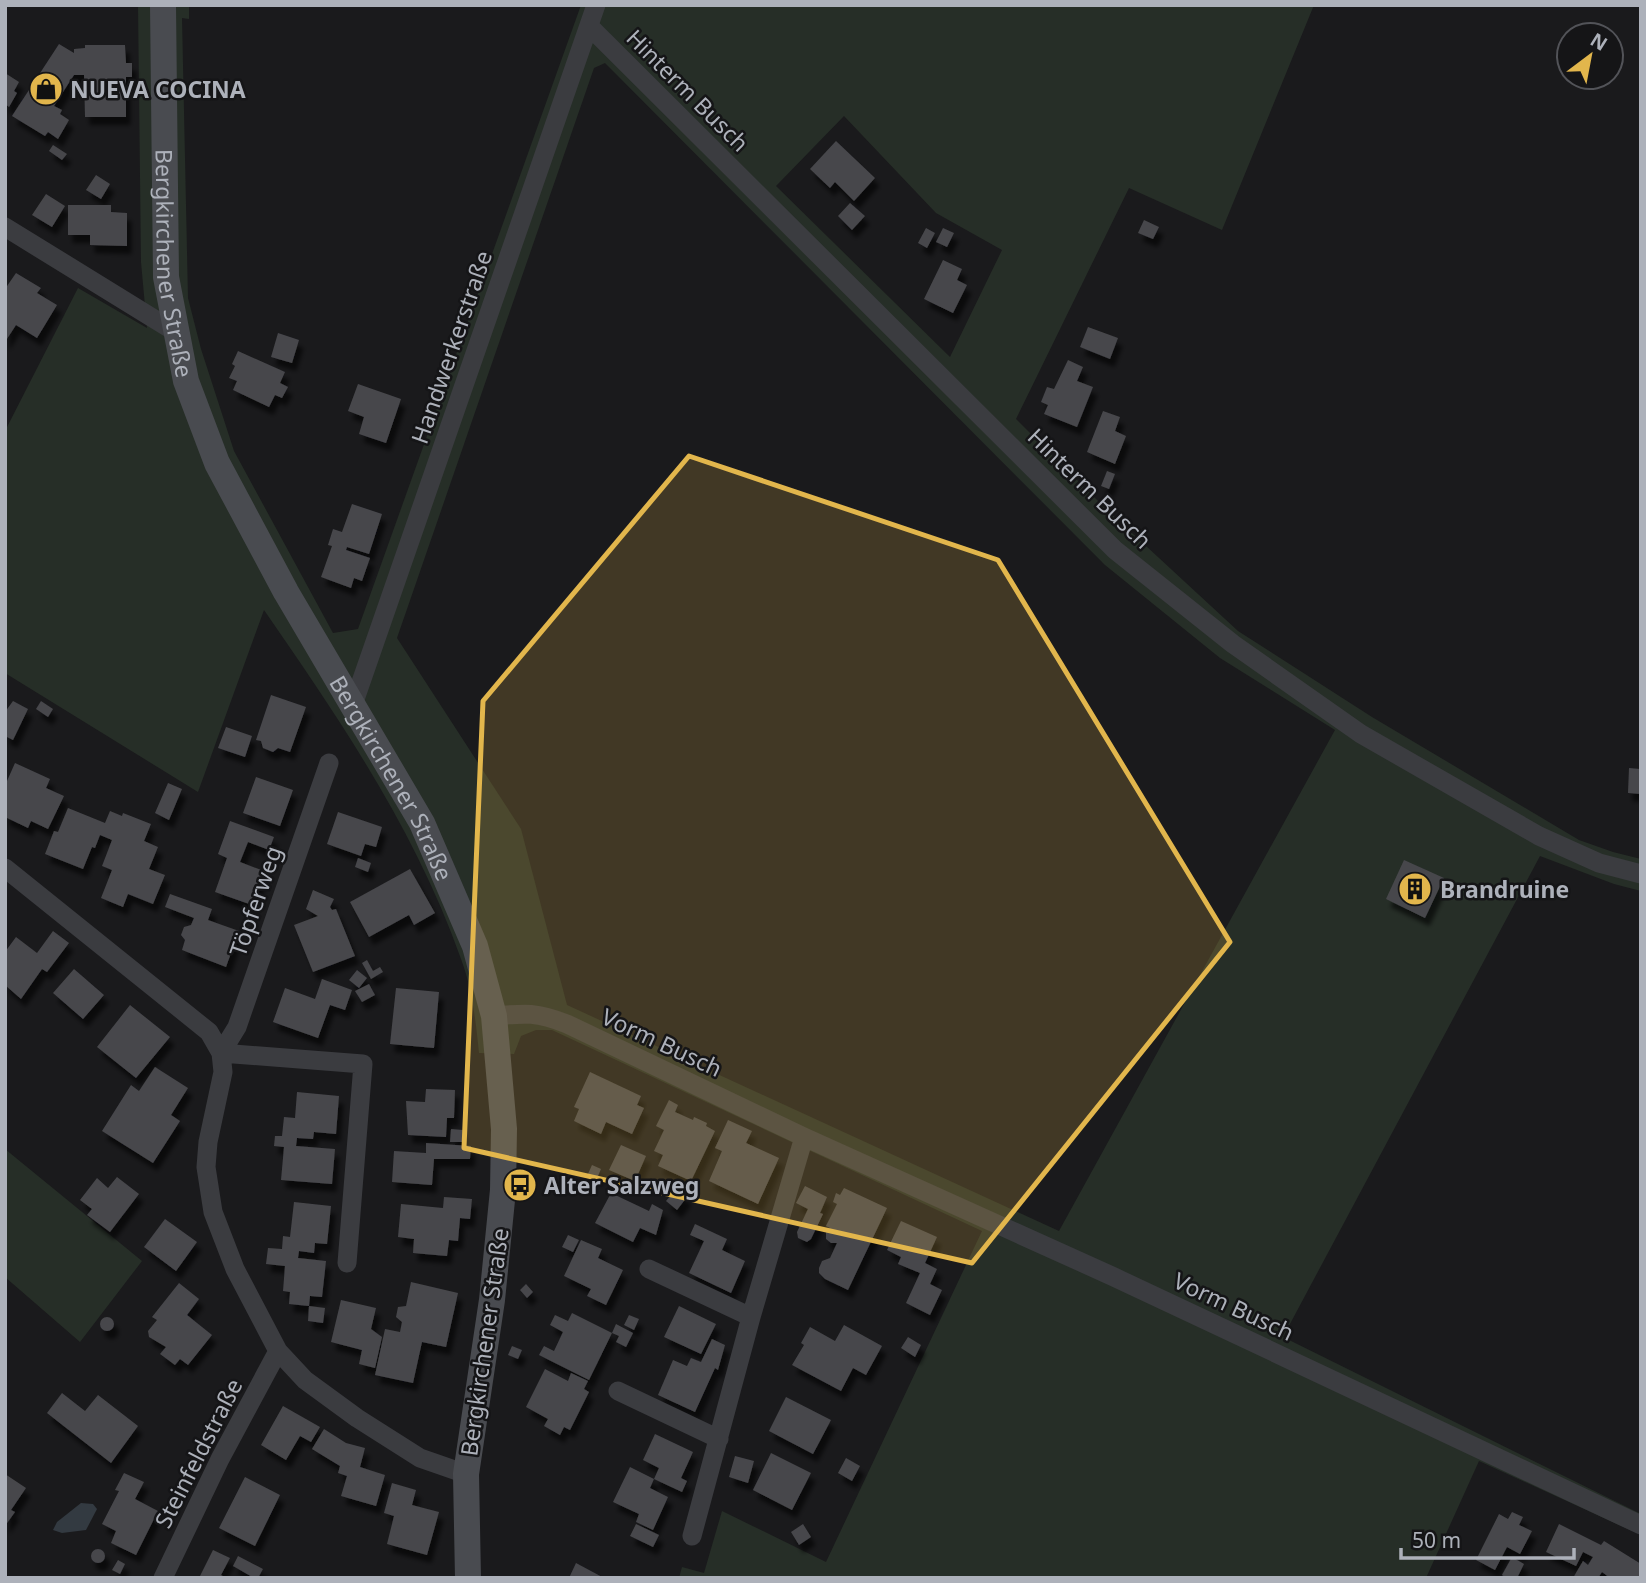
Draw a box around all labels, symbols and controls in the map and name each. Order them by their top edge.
north arrow [1555,21,1625,91]
street label: Hinterm Busch [620,22,756,158]
text: N [1586,26,1612,57]
shop icon: NUEVA COCINA [27,70,65,108]
place label: NUEVA COCINA [70,73,246,105]
street label: Bergkirchener Straße [149,149,201,380]
street label: Handwerkerstraße [403,246,499,448]
street label: Hinterm Busch [1021,421,1159,555]
street label: Bergkirchener Straße [323,669,461,885]
street label: Töpferweg [221,842,289,960]
building icon: Brandruine [1396,870,1434,908]
place label: Brandruine [1440,873,1569,905]
street label: Vorm Busch [596,1000,728,1084]
bus stop icon: Alter Salzweg [501,1166,539,1204]
place label: Alter Salzweg [544,1169,699,1201]
street label: Bergkirchener Straße [452,1226,516,1458]
street label: Vorm Busch [1168,1264,1300,1348]
street label: Steinfeldstraße [147,1373,249,1533]
scale bar [1401,1516,1574,1560]
text: 50 m [1412,1526,1461,1554]

